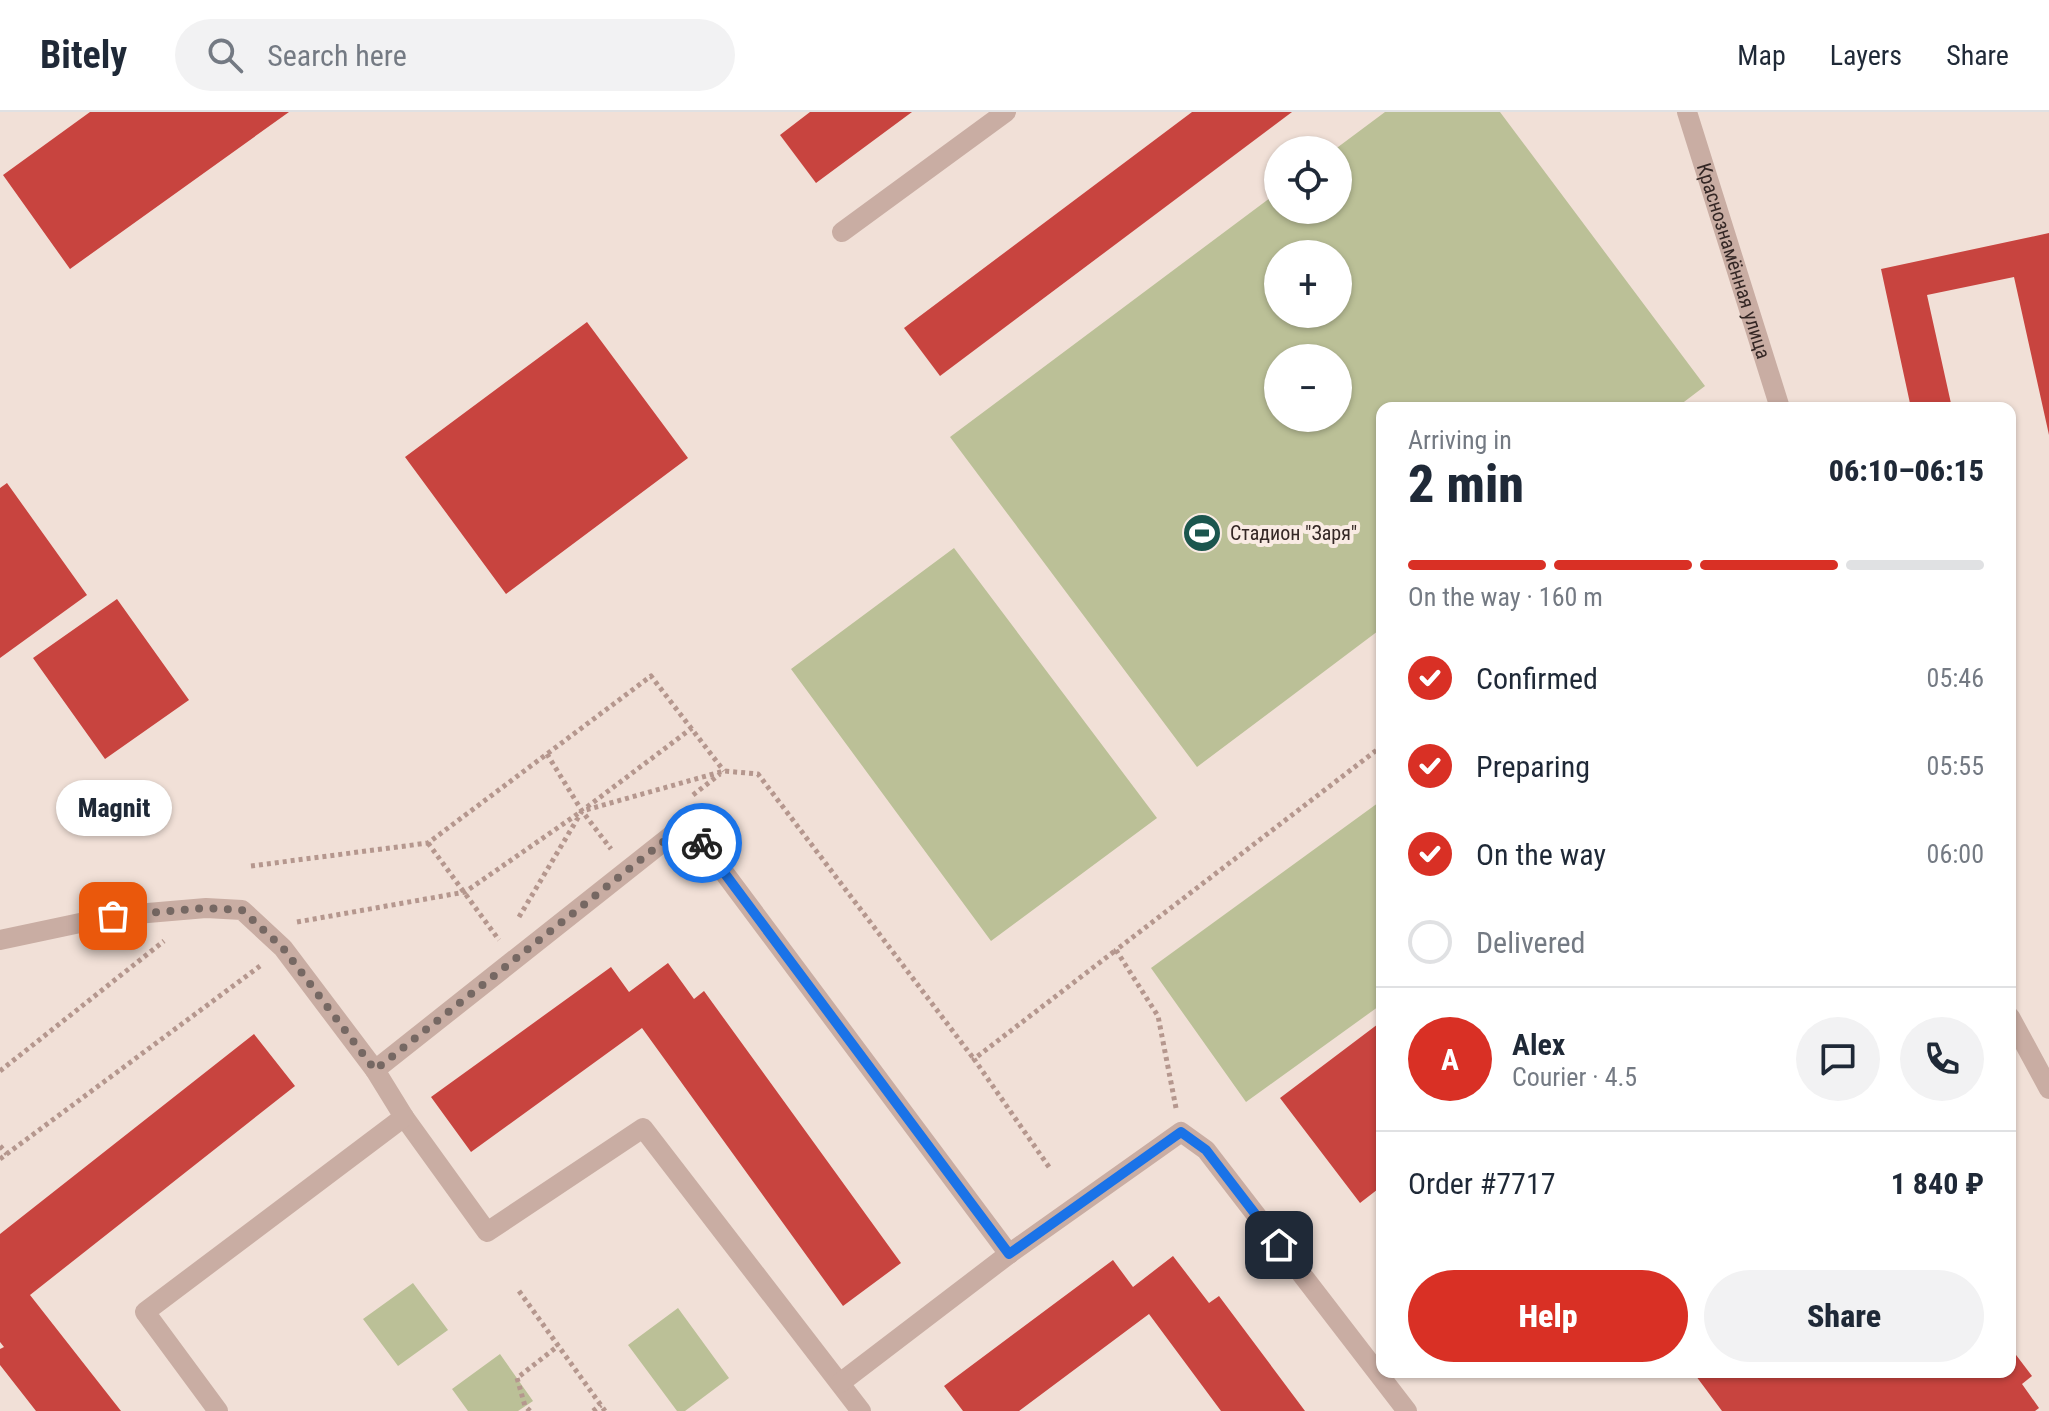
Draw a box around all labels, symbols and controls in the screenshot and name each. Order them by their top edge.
search box [175,19,735,91]
text: Bitely [40,33,127,77]
icon: search [203,33,247,77]
text: Search here [267,38,407,73]
text: Map [1737,39,1786,72]
text: Layers [1830,39,1902,72]
text: Share [1946,39,2009,72]
map controls [1264,136,1352,432]
button: locate [1264,136,1352,224]
street label: Краснознамённая улица [1692,160,1776,362]
button: + [1264,240,1352,328]
button: − [1264,344,1352,432]
text: Arriving in [1408,425,1512,455]
text: 06:10–06:15 [1829,453,1984,488]
text: 2 min [1408,454,1524,515]
sports icon: Стадион "Заря" [1181,512,1223,554]
place label: Стадион "Заря" [1230,521,1357,545]
text: On the way · 160 m [1408,582,1603,612]
icon: check [1408,656,1452,700]
text: Confirmed [1476,661,1598,696]
text: 05:46 [1927,663,1984,693]
icon: check [1408,744,1452,788]
text: Preparing [1476,749,1590,784]
text: 05:55 [1927,751,1984,781]
callout: Magnit [55,780,171,836]
text: Magnit [78,793,150,823]
courier [662,803,742,883]
icon: bike [680,821,724,865]
icon: check [1408,832,1452,876]
text: On the way [1476,837,1606,872]
text: 06:00 [1927,839,1984,869]
pin [79,882,147,950]
icon: bag [91,894,135,938]
text: Delivered [1476,925,1585,960]
button: chat [1796,1017,1880,1101]
button: phone [1900,1017,1984,1101]
text: Alex [1512,1027,1565,1062]
text: A [1441,1042,1459,1077]
text: Courier · 4.5 [1512,1062,1637,1092]
text: Order #7717 [1408,1166,1556,1201]
text: 1 840 ₽ [1891,1166,1984,1201]
pin [1245,1211,1313,1279]
icon: home [1257,1223,1301,1267]
button: Help [1408,1270,1688,1362]
button: Share [1704,1270,1984,1362]

